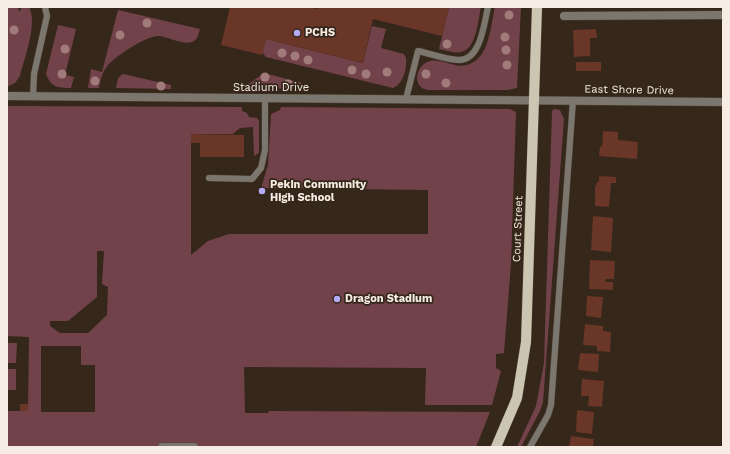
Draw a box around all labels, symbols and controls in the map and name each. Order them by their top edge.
place label: PCHS [305,26,335,40]
marker: PCHS [292,28,302,38]
street label: Stadium Drive [233,81,309,95]
street label: East Shore Drive [584,83,674,97]
place label: Pekin Community High School [270,178,366,204]
marker: Pekin Community High School [257,186,267,196]
street label: Court Street [510,196,526,262]
place label: Dragon Stadium [345,292,432,306]
marker: Dragon Stadium [332,294,342,304]

